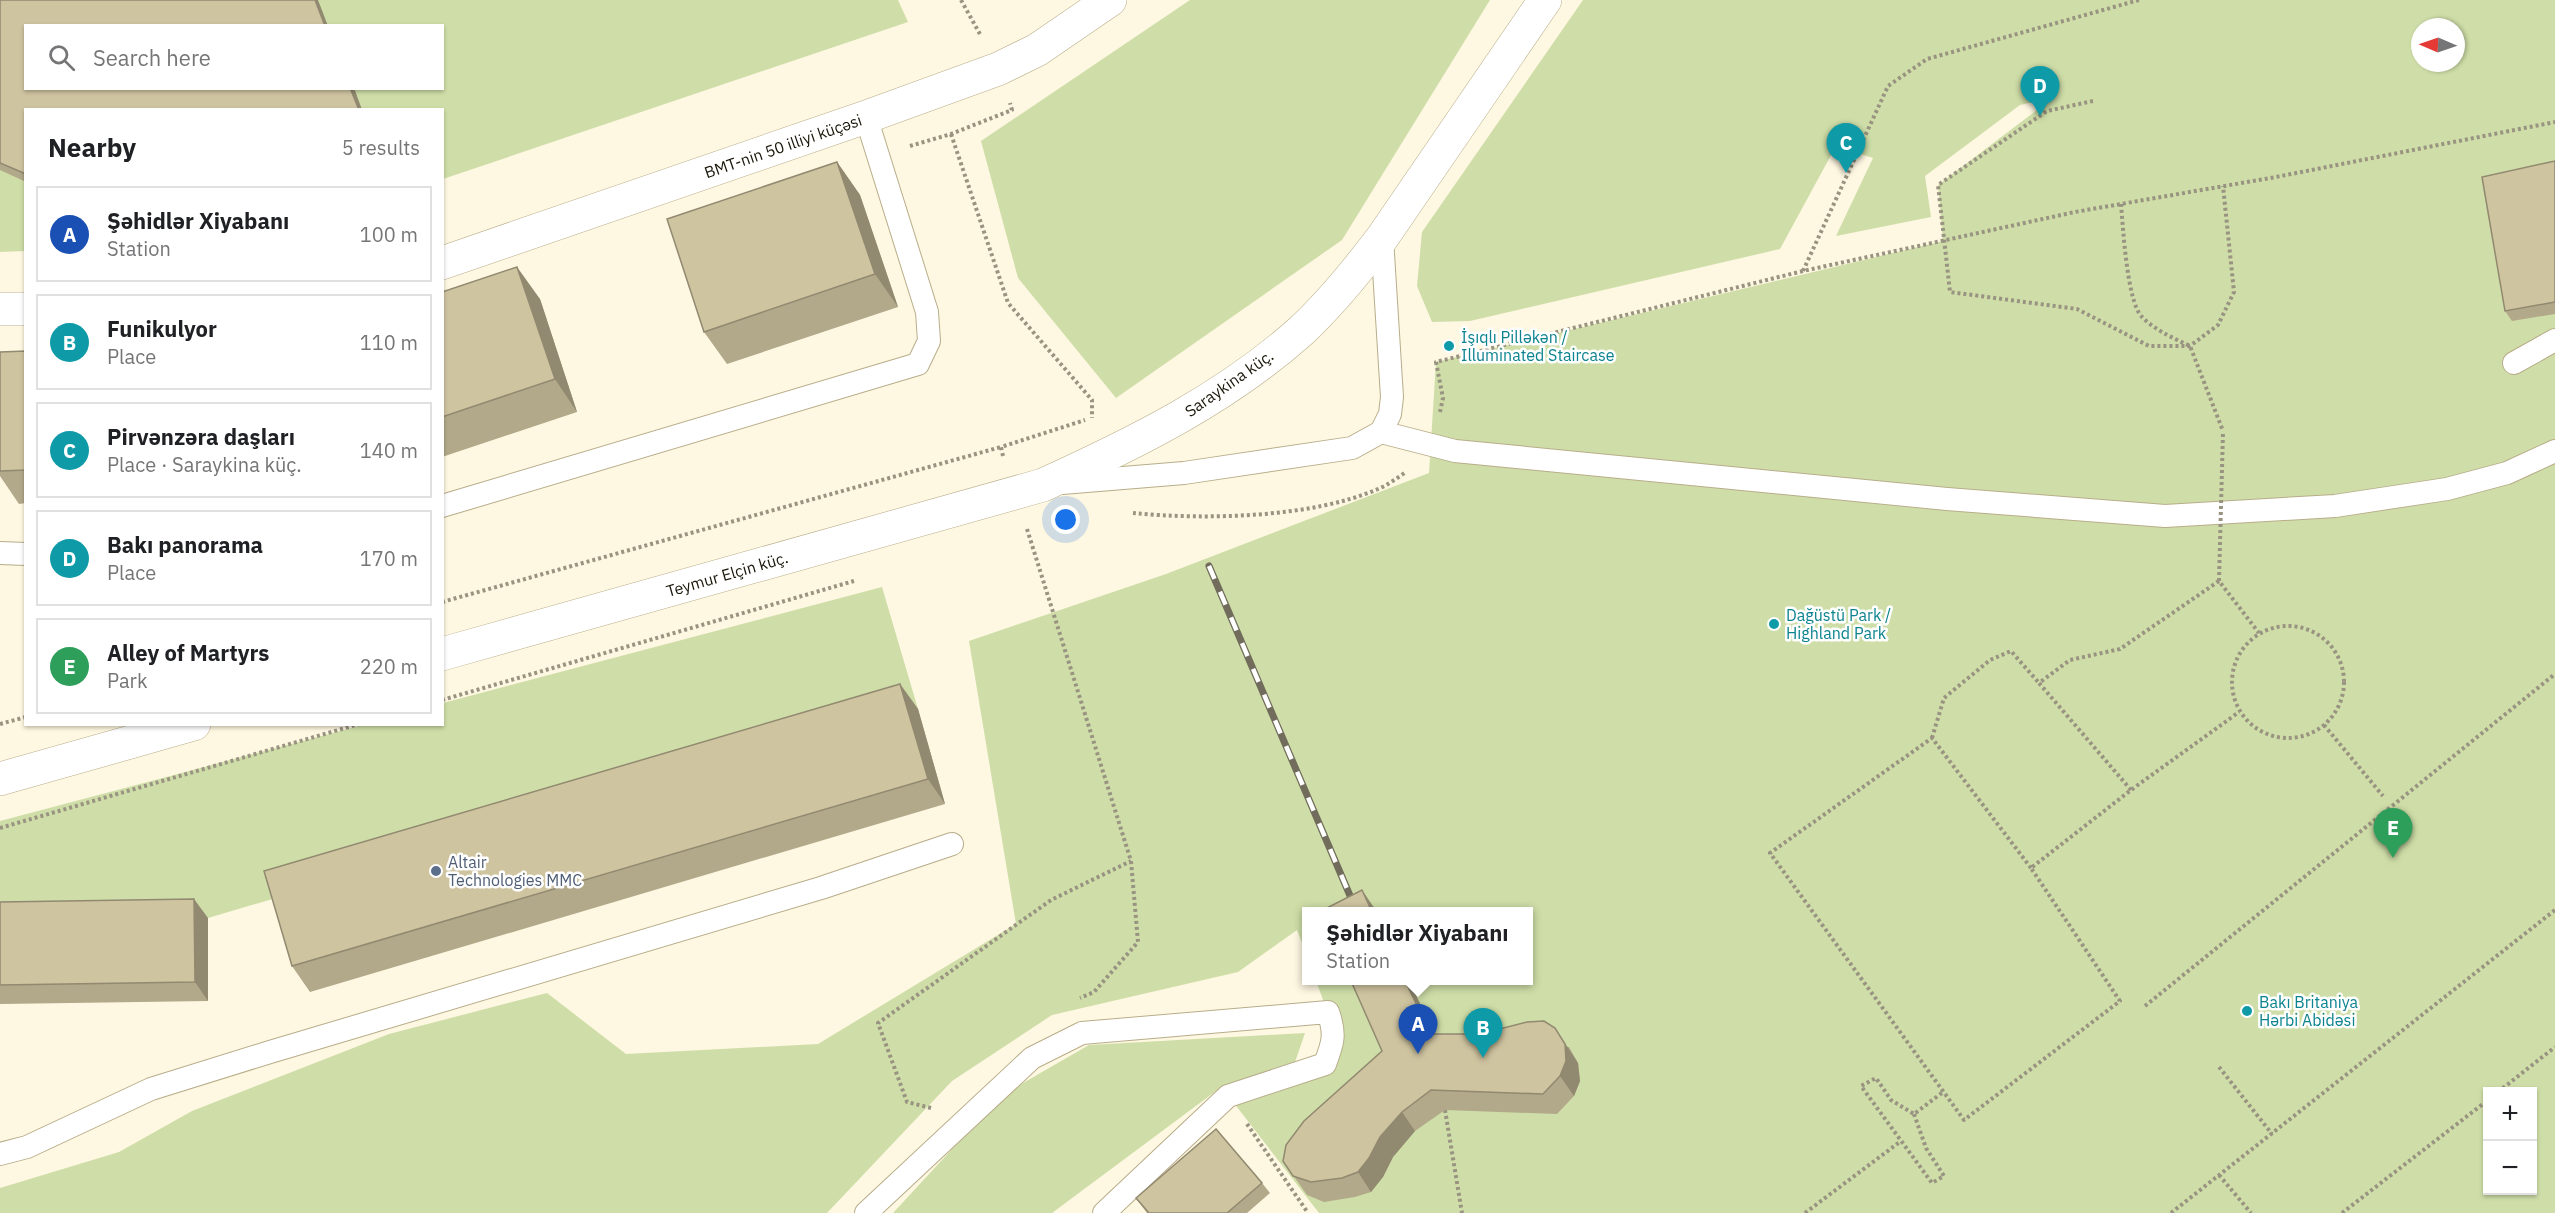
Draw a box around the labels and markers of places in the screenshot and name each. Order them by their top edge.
pin: D [2020,66,2060,116]
pin: C [1826,124,1866,173]
place label: İşıqlı Pilləkən / Illuminated Staircase [1461,327,1615,365]
marker: İşıqlı Pilləkən / Illuminated Staircase [1442,339,1456,353]
place label: Dağüstü Park / Highland Park [1786,605,1891,643]
marker: Dağüstü Park / Highland Park [1767,617,1781,631]
pin: E [2374,808,2412,858]
place label: Altair Technologies MMC [448,852,582,890]
marker: Altair Technologies MMC [429,864,443,878]
place label: Bakı Britaniya Hərbi Abidəsi [2259,992,2359,1030]
pin: A [1398,1004,1438,1054]
marker: Bakı Britaniya Hərbi Abidəsi [2240,1004,2254,1018]
pin: B [1464,1008,1502,1058]

